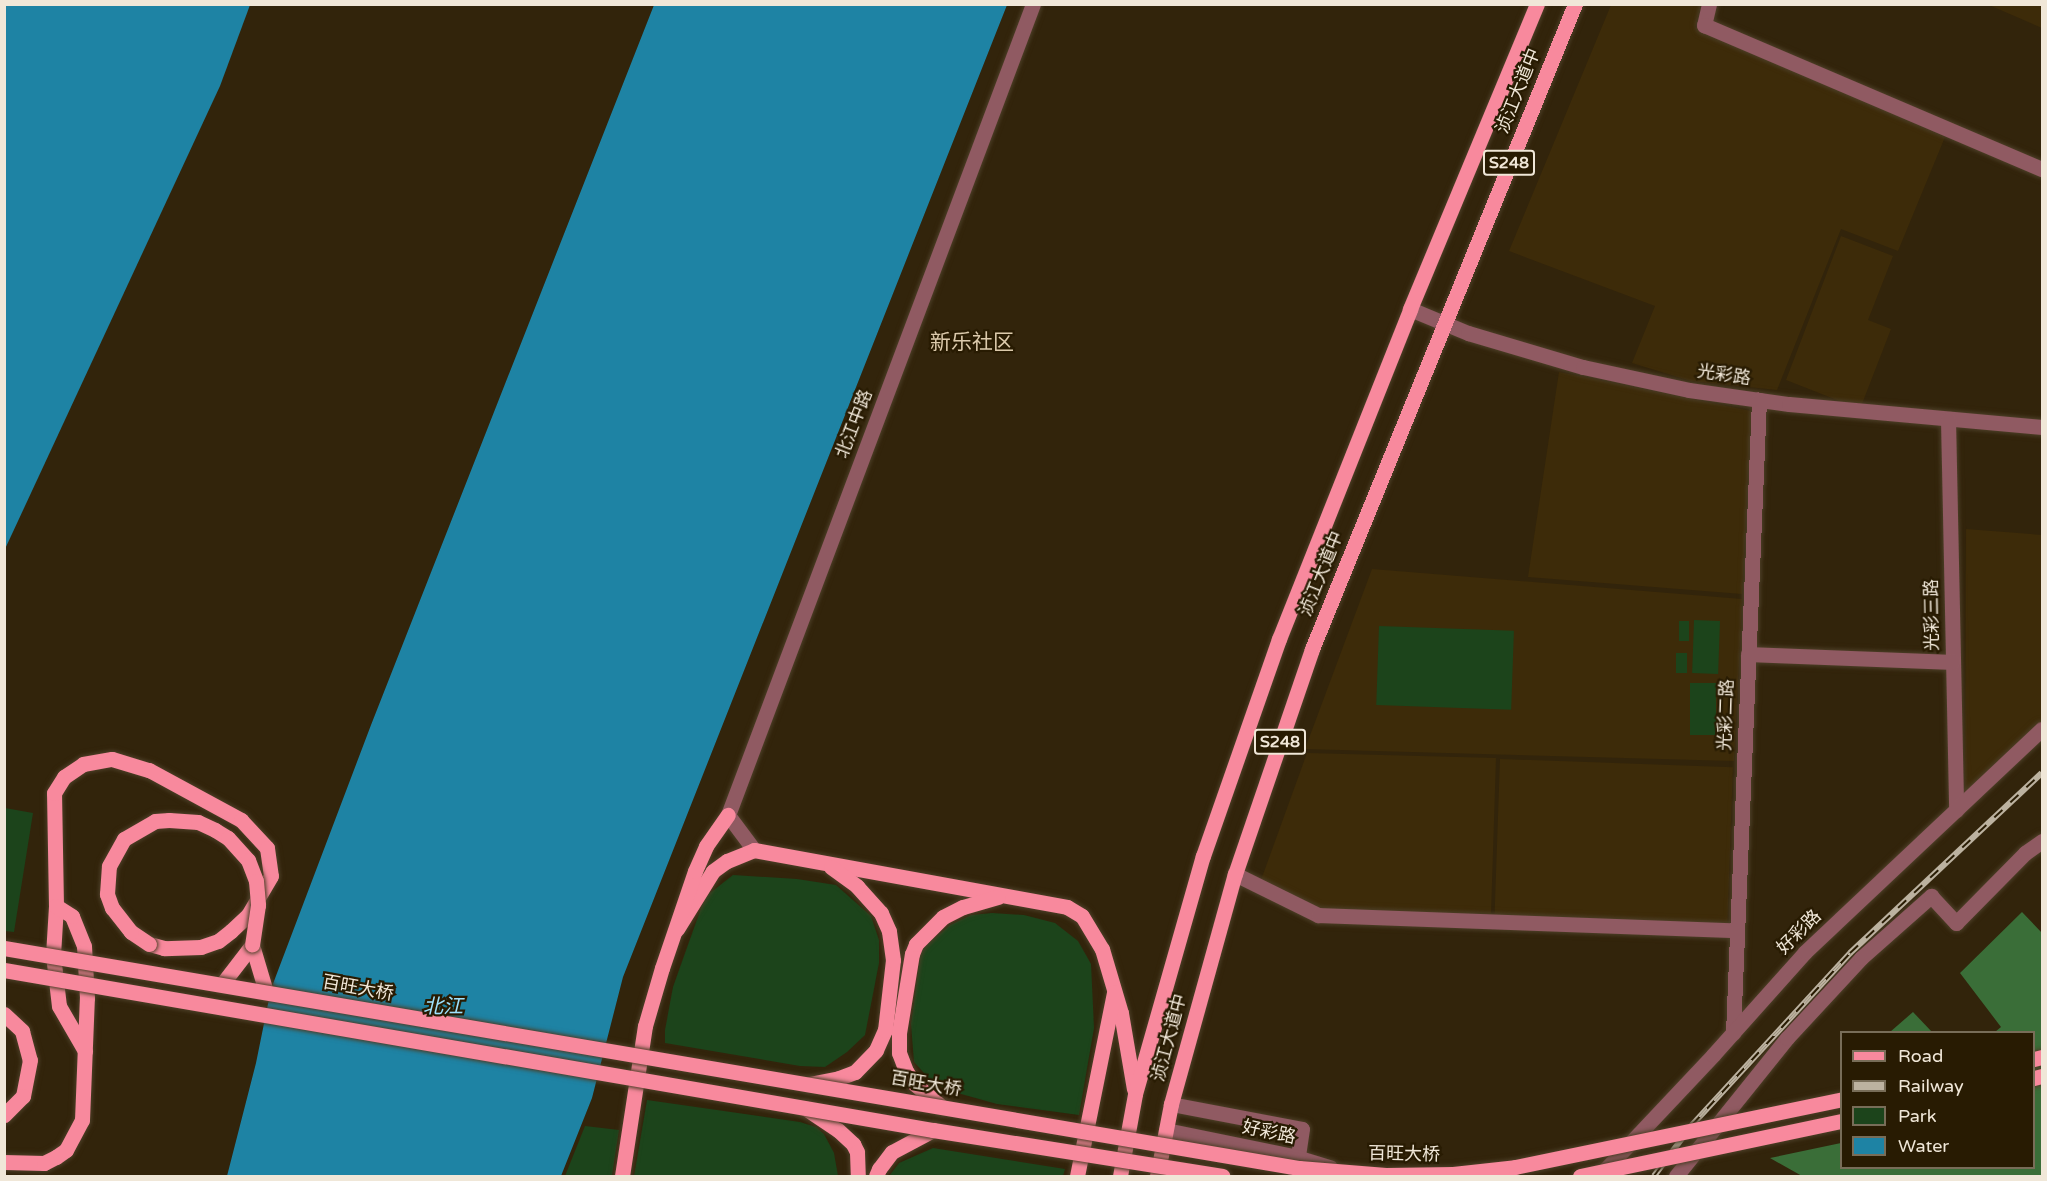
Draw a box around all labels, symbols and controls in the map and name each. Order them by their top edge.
street label: 浈江大道中 [1491,45,1545,137]
road number: S248 [1482,150,1536,176]
district label: 新乐社区 [930,330,1014,356]
street label: 光彩路 [1696,361,1752,389]
street label: 北江中路 [831,387,877,461]
street label: 浈江大道中 [1294,528,1348,620]
street label: 光彩三路 [1921,579,1943,651]
street label: 光彩二路 [1714,679,1738,751]
road number: S248 [1253,729,1307,755]
street label: 好彩路 [1772,905,1826,959]
street label: 百旺大桥 [321,971,395,1005]
street label: 浈江大道中 [1147,992,1191,1084]
water label: 北江 [423,995,463,1019]
legend [1840,1031,2035,1169]
text: Road [1898,1045,1943,1067]
street label: 百旺大桥 [889,1067,963,1101]
text: Railway [1898,1075,1964,1097]
text: Park [1898,1105,1936,1127]
street label: 好彩路 [1240,1116,1298,1148]
text: Water [1898,1135,1949,1157]
street label: 百旺大桥 [1368,1143,1440,1165]

